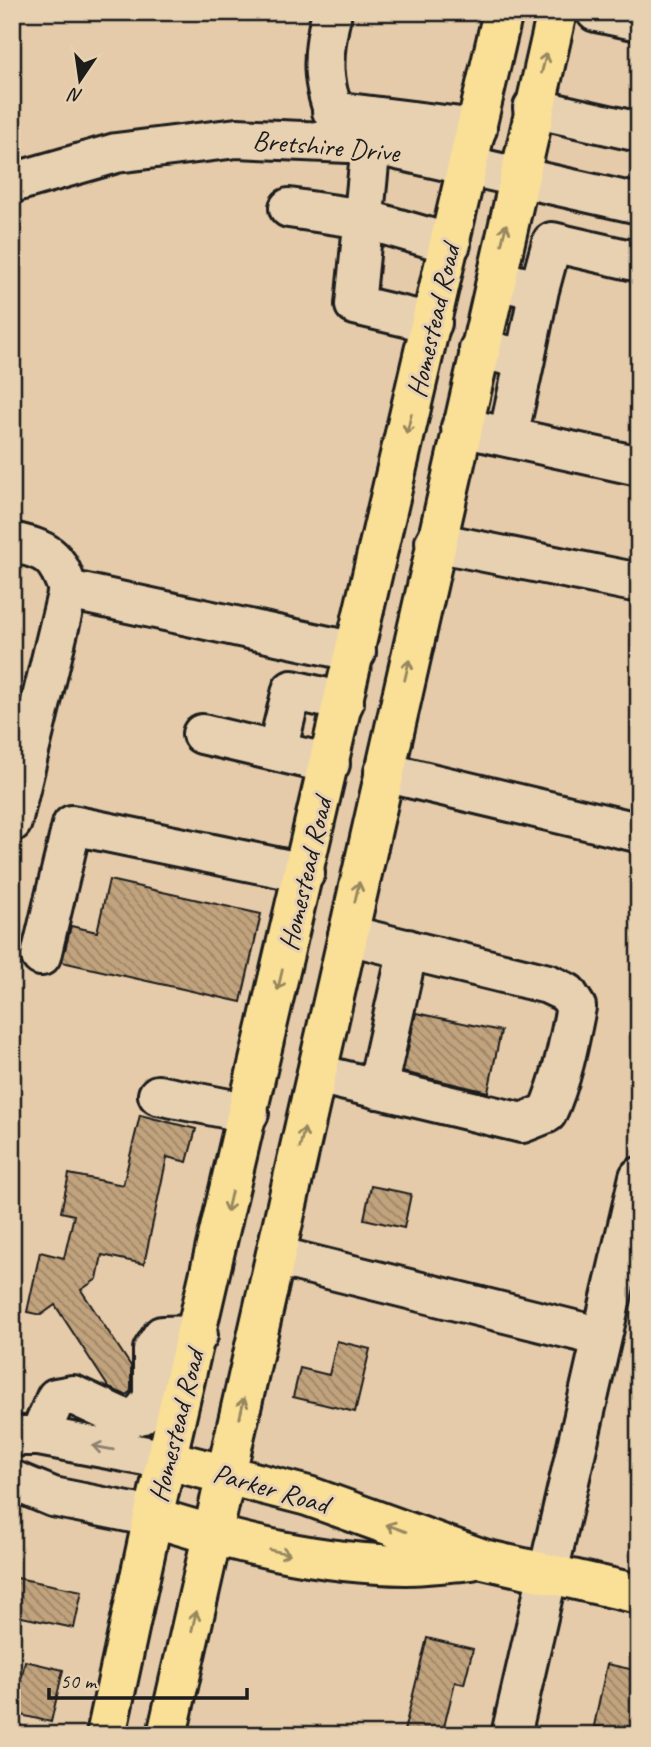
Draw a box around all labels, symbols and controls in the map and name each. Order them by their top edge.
north arrow [46,46,116,116]
one-way arrow [538,52,552,75]
text: N [65,82,85,109]
street label: Bretshire Drive [251,122,403,170]
one-way arrow [498,223,512,246]
street label: Homestead Road [398,237,468,401]
one-way arrow [402,412,415,435]
one-way arrow [400,659,414,682]
street label: Homestead Road [270,790,340,954]
one-way arrow [351,881,364,904]
one-way arrow [273,968,286,991]
one-way arrow [296,1127,310,1150]
one-way arrow [221,1190,235,1213]
street label: Homestead Road [140,1342,213,1506]
one-way arrow [236,1397,249,1420]
one-way arrow [93,1441,115,1454]
street label: Parker Road [209,1455,336,1522]
one-way arrow [385,1521,407,1533]
one-way arrow [268,1545,291,1559]
one-way arrow [188,1610,201,1632]
scale bar [49,1656,247,1700]
text: 50 m [60,1668,98,1694]

